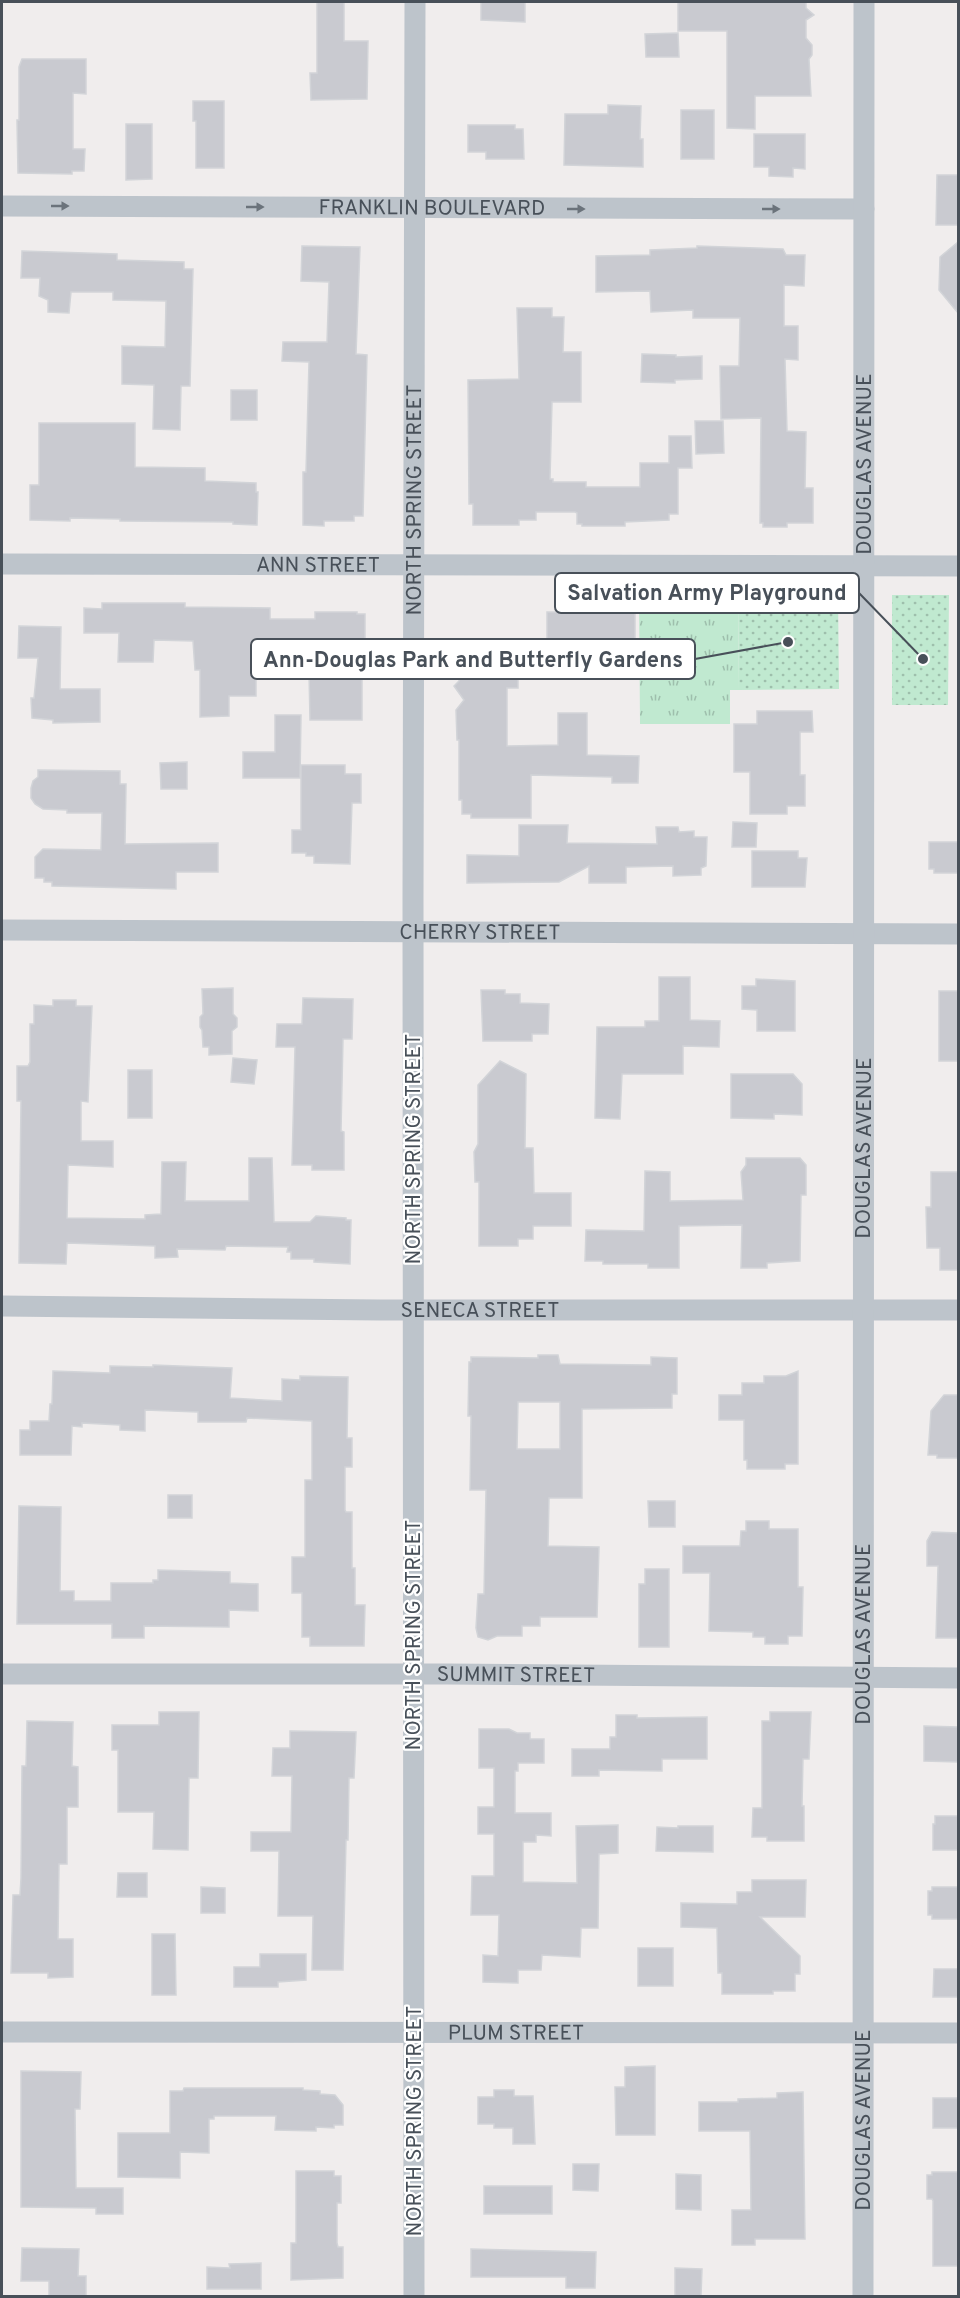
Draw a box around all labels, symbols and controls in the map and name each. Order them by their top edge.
street label: FRANKLIN BOULEVARD [319,195,545,223]
one-way arrow [50,201,69,211]
one-way arrow [245,203,264,212]
one-way arrow [566,204,585,214]
one-way arrow [761,204,780,214]
street label: DOUGLAS AVENUE [852,373,879,555]
street label: NORTH SPRING STREET [402,385,429,615]
street label: ANN STREET [256,553,380,580]
callout: Salvation Army Playground [555,573,859,613]
text: Salvation Army Playground [567,581,847,608]
callout: Ann-Douglas Park and Butterfly Gardens [251,639,695,679]
text: Ann-Douglas Park and Butterfly Gardens [263,648,683,675]
street label: CHERRY STREET [399,920,561,947]
street label: NORTH SPRING STREET [401,1034,428,1264]
street label: DOUGLAS AVENUE [851,1057,879,1239]
street label: SENECA STREET [401,1298,559,1325]
street label: NORTH SPRING STREET [401,1520,428,1750]
street label: DOUGLAS AVENUE [851,1543,878,1725]
street label: SUMMIT STREET [437,1662,595,1690]
street label: NORTH SPRING STREET [402,2006,429,2236]
street label: PLUM STREET [448,2020,584,2048]
street label: DOUGLAS AVENUE [851,2029,878,2211]

